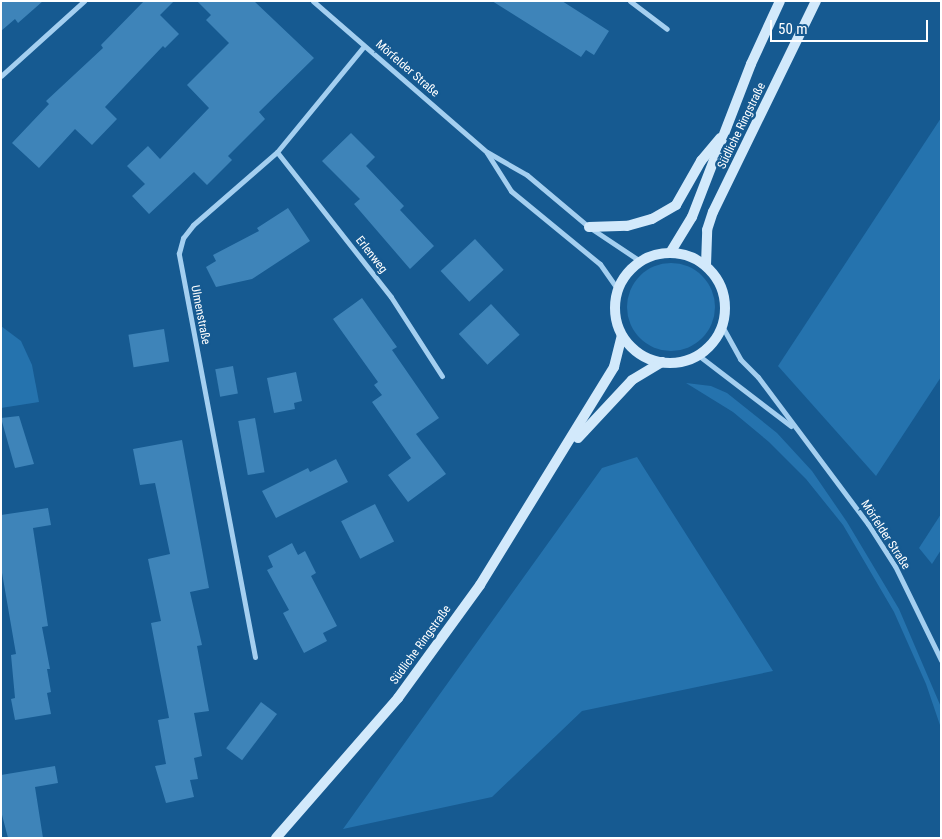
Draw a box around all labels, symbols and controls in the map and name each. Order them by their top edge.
scale bar [772,10,930,42]
text: 50 m [778,20,808,38]
street label: Mörfelder Straße [372,37,442,101]
street label: Südliche Ringstraße [715,81,769,171]
street label: Erlenweg [352,234,390,276]
street label: Ulmenstraße [187,284,213,346]
street label: Mörfelder Straße [857,498,913,572]
street label: Südliche Ringstraße [388,603,454,687]

